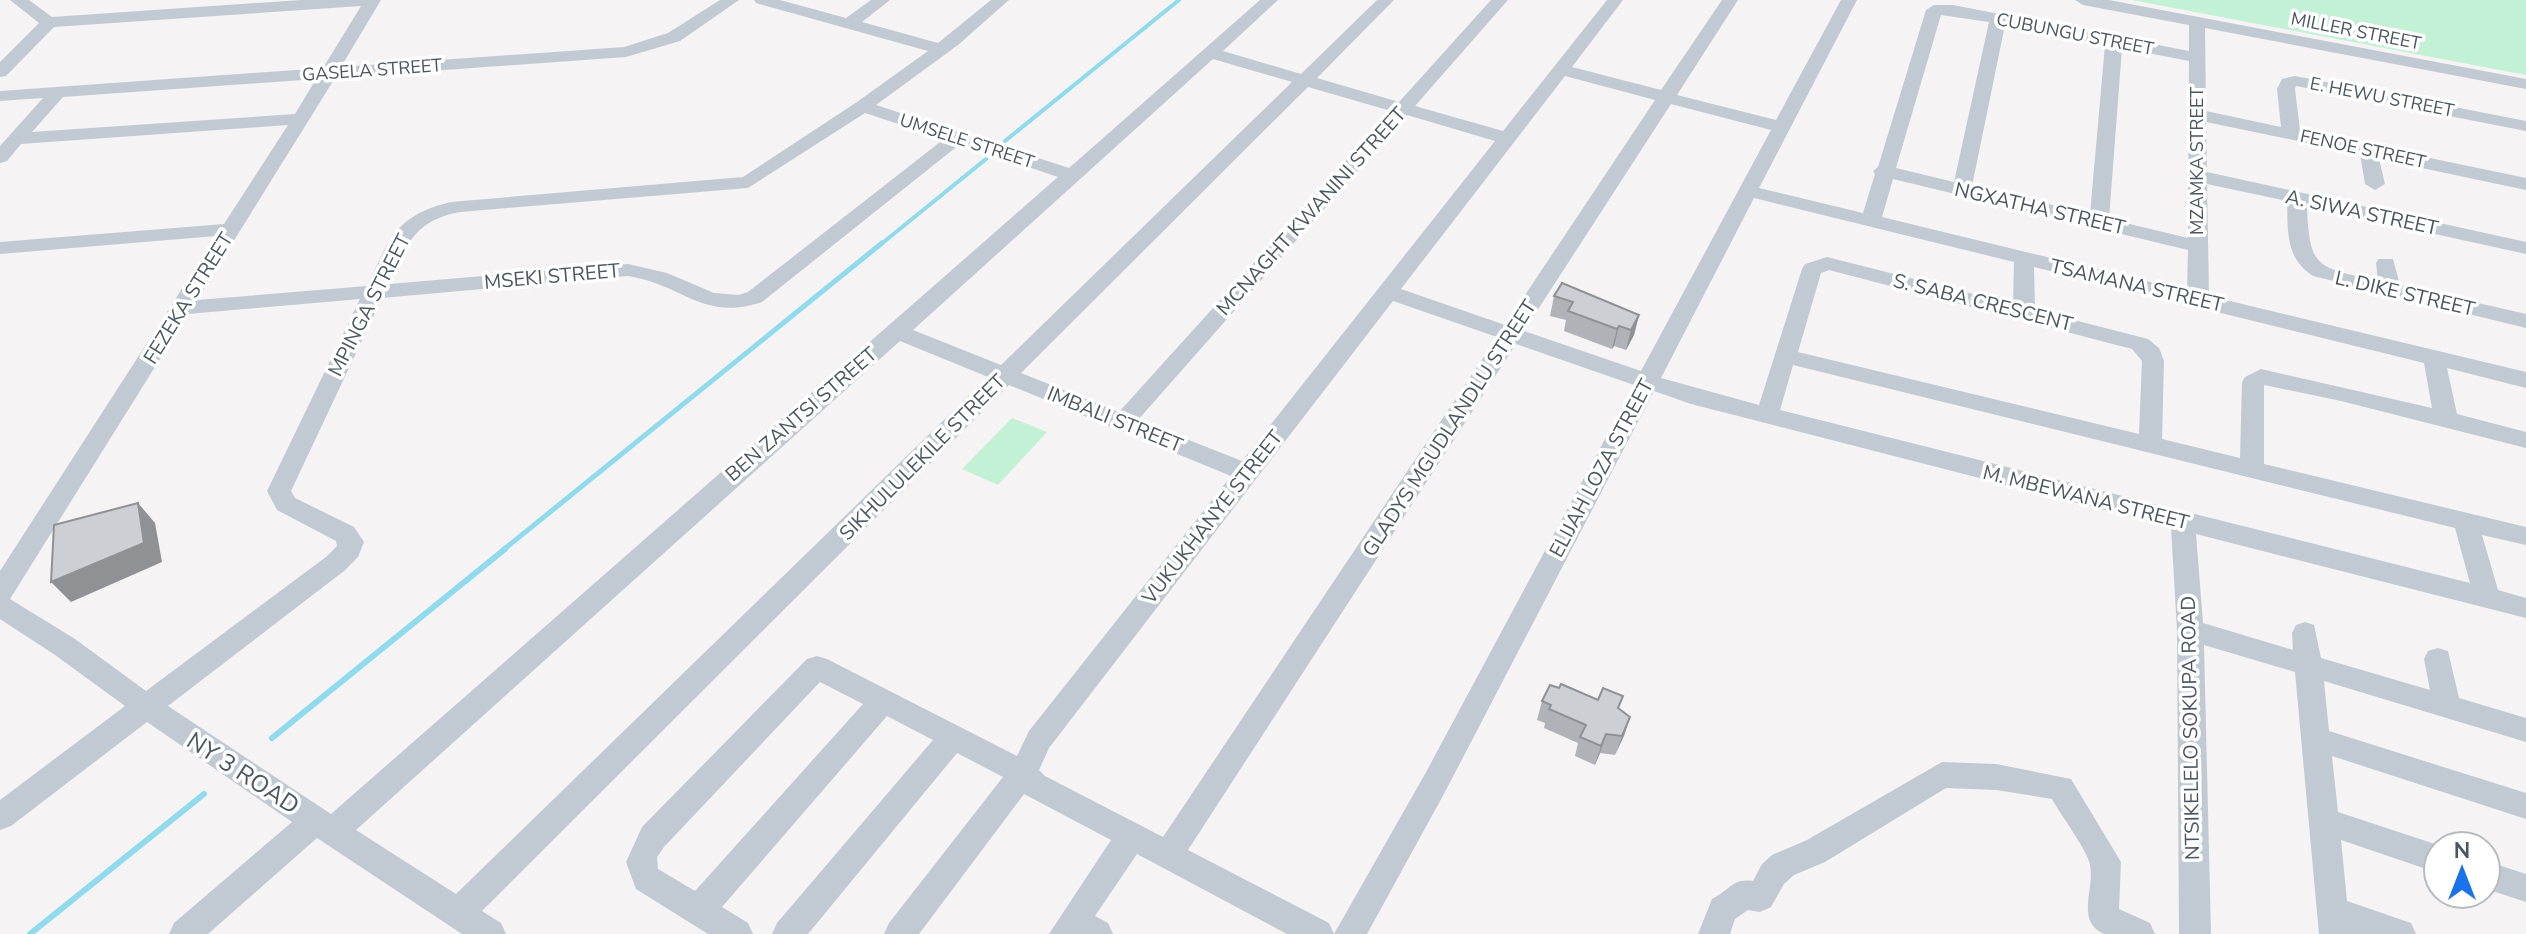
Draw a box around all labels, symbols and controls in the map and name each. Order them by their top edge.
street label: CUBUNGU STREET [1994,7,2156,61]
street label: MILLER STREET [2289,7,2423,55]
street label: GASELA STREET [301,53,443,87]
street label: E. HEWU STREET [2308,71,2456,123]
street label: MZAMKA STREET [2185,87,2209,235]
street label: MCNAGHT KWANINI STREET [1210,101,1412,321]
street label: UMSELE STREET [897,108,1038,174]
street label: FENOE STREET [2298,124,2428,174]
street label: NGXATHA STREET [1952,176,2128,241]
street label: A. SIWA STREET [2283,183,2441,242]
street label: FEZEKA STREET [137,227,240,369]
street label: MPINGA STREET [322,229,417,381]
street label: TSAMANA STREET [2048,252,2226,319]
street label: MSEKI STREET [483,257,621,296]
street label: L. DIKE STREET [2332,264,2477,323]
street label: S. SABA CRESCENT [1890,267,2076,338]
street label: GLADYS MGUDLANDLU STREET [1356,295,1543,562]
street label: BEN ZANTSI STREET [720,341,883,488]
street label: SIKHULULEKILE STREET [833,368,1011,546]
street label: ELIJAH LOZA STREET [1543,374,1660,562]
street label: IMBALI STREET [1043,380,1187,459]
street label: VUKUKHANYE STREET [1135,425,1289,611]
street label: M. MBEWANA STREET [1980,459,2192,536]
street label: NTSIKELELO SOKUPA ROAD [2175,596,2206,860]
street label: NY 3 ROAD [181,725,305,821]
north arrow [2422,830,2502,910]
text: N [2454,836,2470,866]

